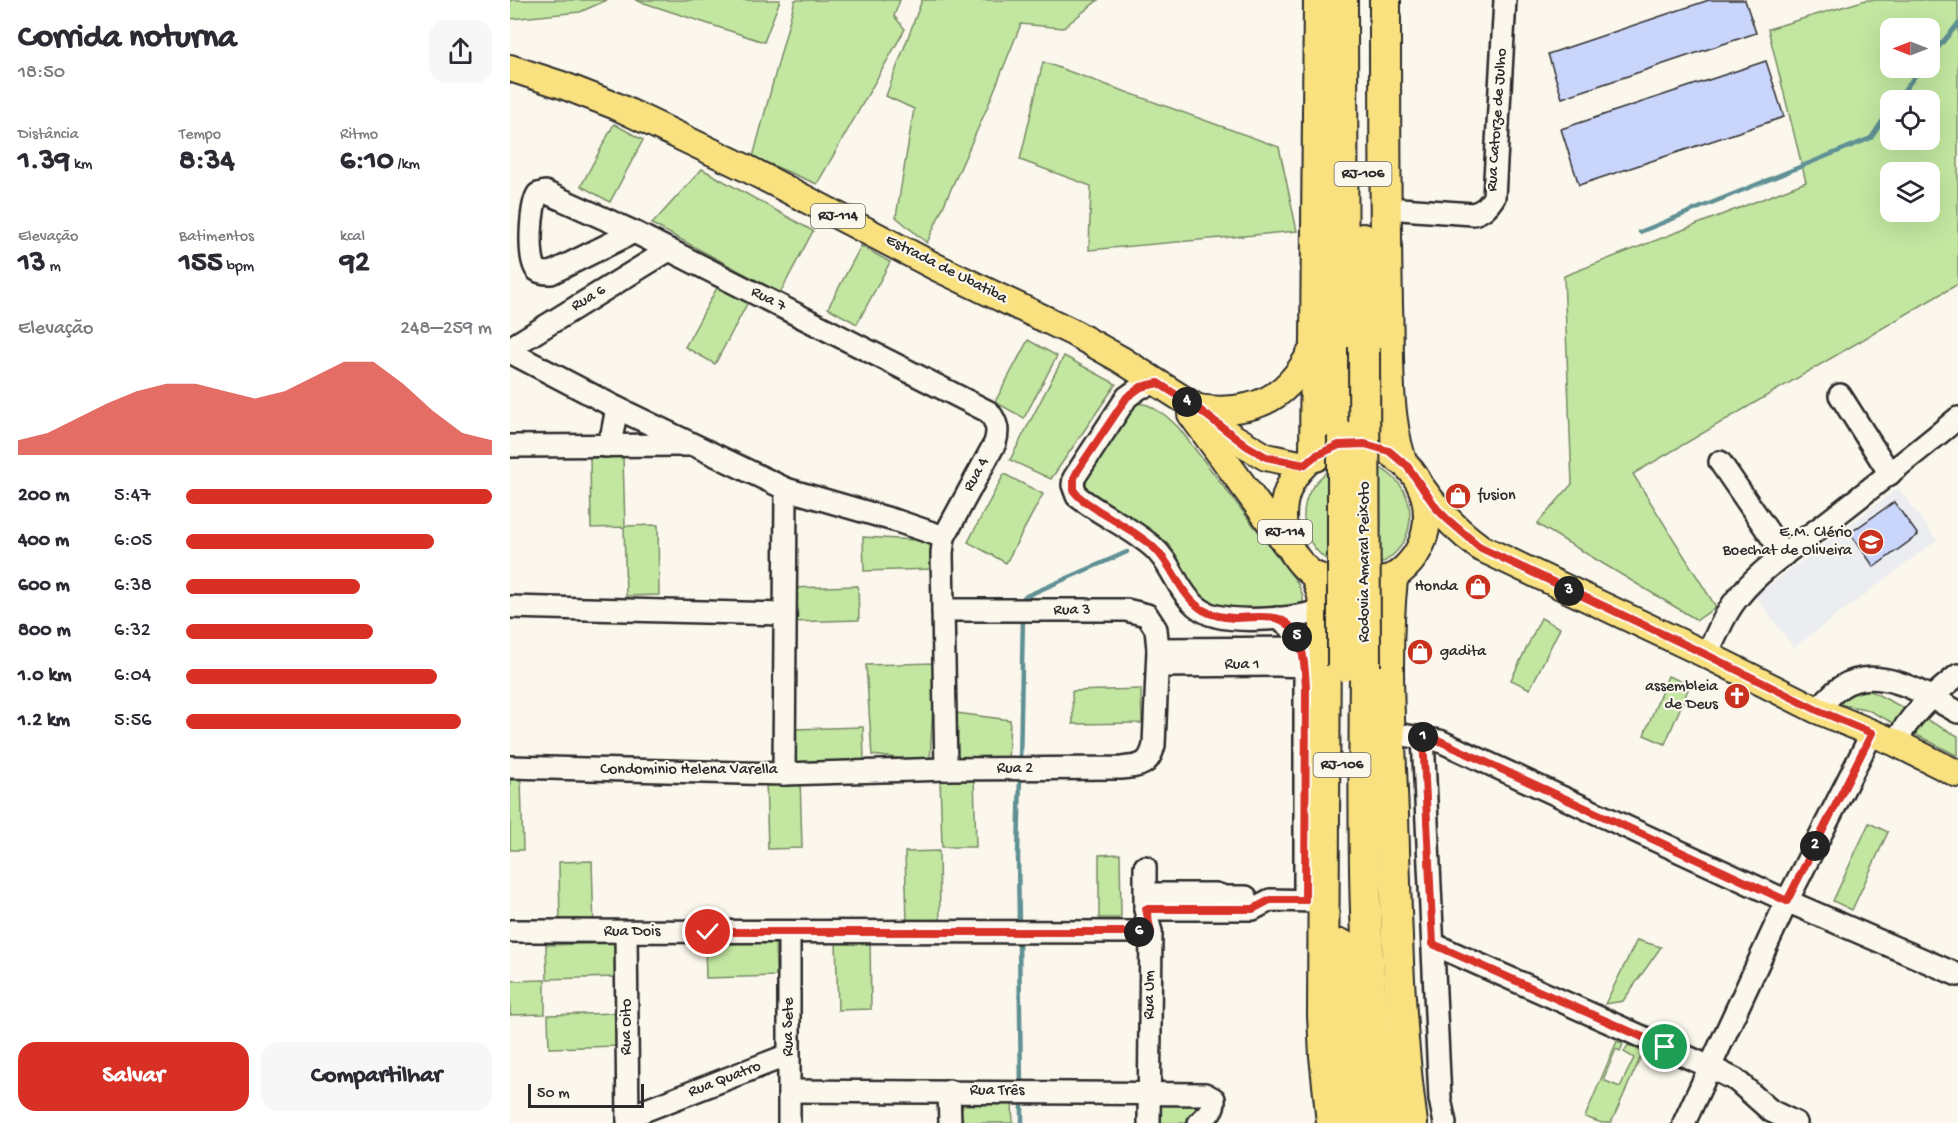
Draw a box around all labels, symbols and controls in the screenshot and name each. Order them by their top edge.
north arrow [1880,18,1940,78]
map controls [1880,18,1940,222]
text: Corrida noturna [18,20,236,58]
button: share [429,20,492,83]
street label: Rua Catorze de Julho [1484,48,1512,192]
text: 18:50 [18,62,65,85]
button: locate [1880,90,1940,150]
text: Distância [18,126,79,145]
text: Tempo [179,126,221,145]
text: Ritmo [340,126,378,145]
text: 1.39 [18,145,70,180]
text: 8:34 [179,145,235,180]
text: 6:10 [340,145,394,180]
text: km [70,156,92,175]
text: /km [394,156,420,175]
road number: RJ-106 [1334,162,1392,186]
button: layers [1880,162,1940,222]
road number: RJ-114 [811,204,865,228]
text: Elevação [18,228,78,247]
text: Batimentos [179,228,254,247]
text: kcal [340,228,365,247]
street label: Estrada de Ubatiba [882,231,1011,309]
text: 13 [18,247,46,282]
text: 155 [179,247,223,282]
text: 92 [340,247,370,282]
text: m [46,258,61,277]
text: bpm [223,258,254,277]
street label: Rua 6 [568,281,610,317]
street label: Rua 7 [747,283,789,317]
text: Elevação [18,318,93,341]
text: 248–259 m [400,318,492,341]
pin: 4 [1172,387,1202,417]
text: 4 [1183,392,1191,411]
street label: Rua 4 [960,454,994,495]
street label: Rodovia Amaral Peixoto [1356,481,1375,643]
shop icon: fusion [1443,481,1473,511]
text: 200 m [18,485,69,508]
text: 5:47 [114,485,151,508]
place label: fusion [1477,487,1516,506]
road number: RJ-114 [1258,520,1312,544]
place label: E.M. Clério Boechat de Oliveira [1722,524,1853,561]
school or university icon: E.M. Clério Boechat de Oliveira [1856,527,1886,557]
text: 400 m [18,530,69,553]
text: 6:05 [114,530,152,553]
shop icon: Honda [1463,572,1493,602]
text: 600 m [18,575,70,598]
text: 6:38 [114,575,152,598]
pin: 3 [1554,576,1584,606]
place label: Honda [1415,578,1459,597]
text: 3 [1565,581,1573,600]
street label: Rua 3 [1053,601,1091,621]
text: 800 m [18,620,71,643]
text: 6:32 [114,620,151,643]
pin: 5 [1282,622,1312,652]
text: 5 [1293,627,1301,646]
shop icon: gadita [1405,637,1435,667]
place label: gadita [1440,643,1487,662]
street label: Rua 1 [1224,656,1260,675]
text: 1.0 km [18,665,72,688]
text: 6:04 [114,665,151,688]
place label: assembleia de Deus [1645,678,1719,715]
church icon: assembleia de Deus [1722,681,1752,711]
text: 1.2 km [18,710,70,733]
text: 5:56 [114,710,151,733]
pin: 1 [1408,722,1438,752]
text: 1 [1420,727,1426,746]
road number: RJ-106 [1314,753,1370,777]
street label: Rua 2 [997,760,1033,779]
street label: Condominio Helena Varella [600,761,779,780]
pin: 2 [1800,831,1830,861]
text: 2 [1811,836,1819,855]
pin [682,906,733,957]
icon: check [691,915,724,948]
pin: 6 [1124,917,1154,947]
text: 6 [1135,922,1143,941]
street label: Rua Dois [604,923,661,942]
street label: Rua Um [1141,970,1160,1020]
street label: Rua Sete [780,997,799,1057]
street label: Rua Oito [618,999,637,1055]
pin [1639,1021,1690,1072]
icon: arrive [1648,1030,1681,1063]
button: Salvar [18,1042,249,1111]
button: Compartilhar [261,1042,492,1111]
street label: Rua Quatro [686,1057,764,1103]
scale bar [528,1081,644,1108]
street label: Rua Três [970,1082,1025,1101]
text: 50 m [537,1085,570,1104]

